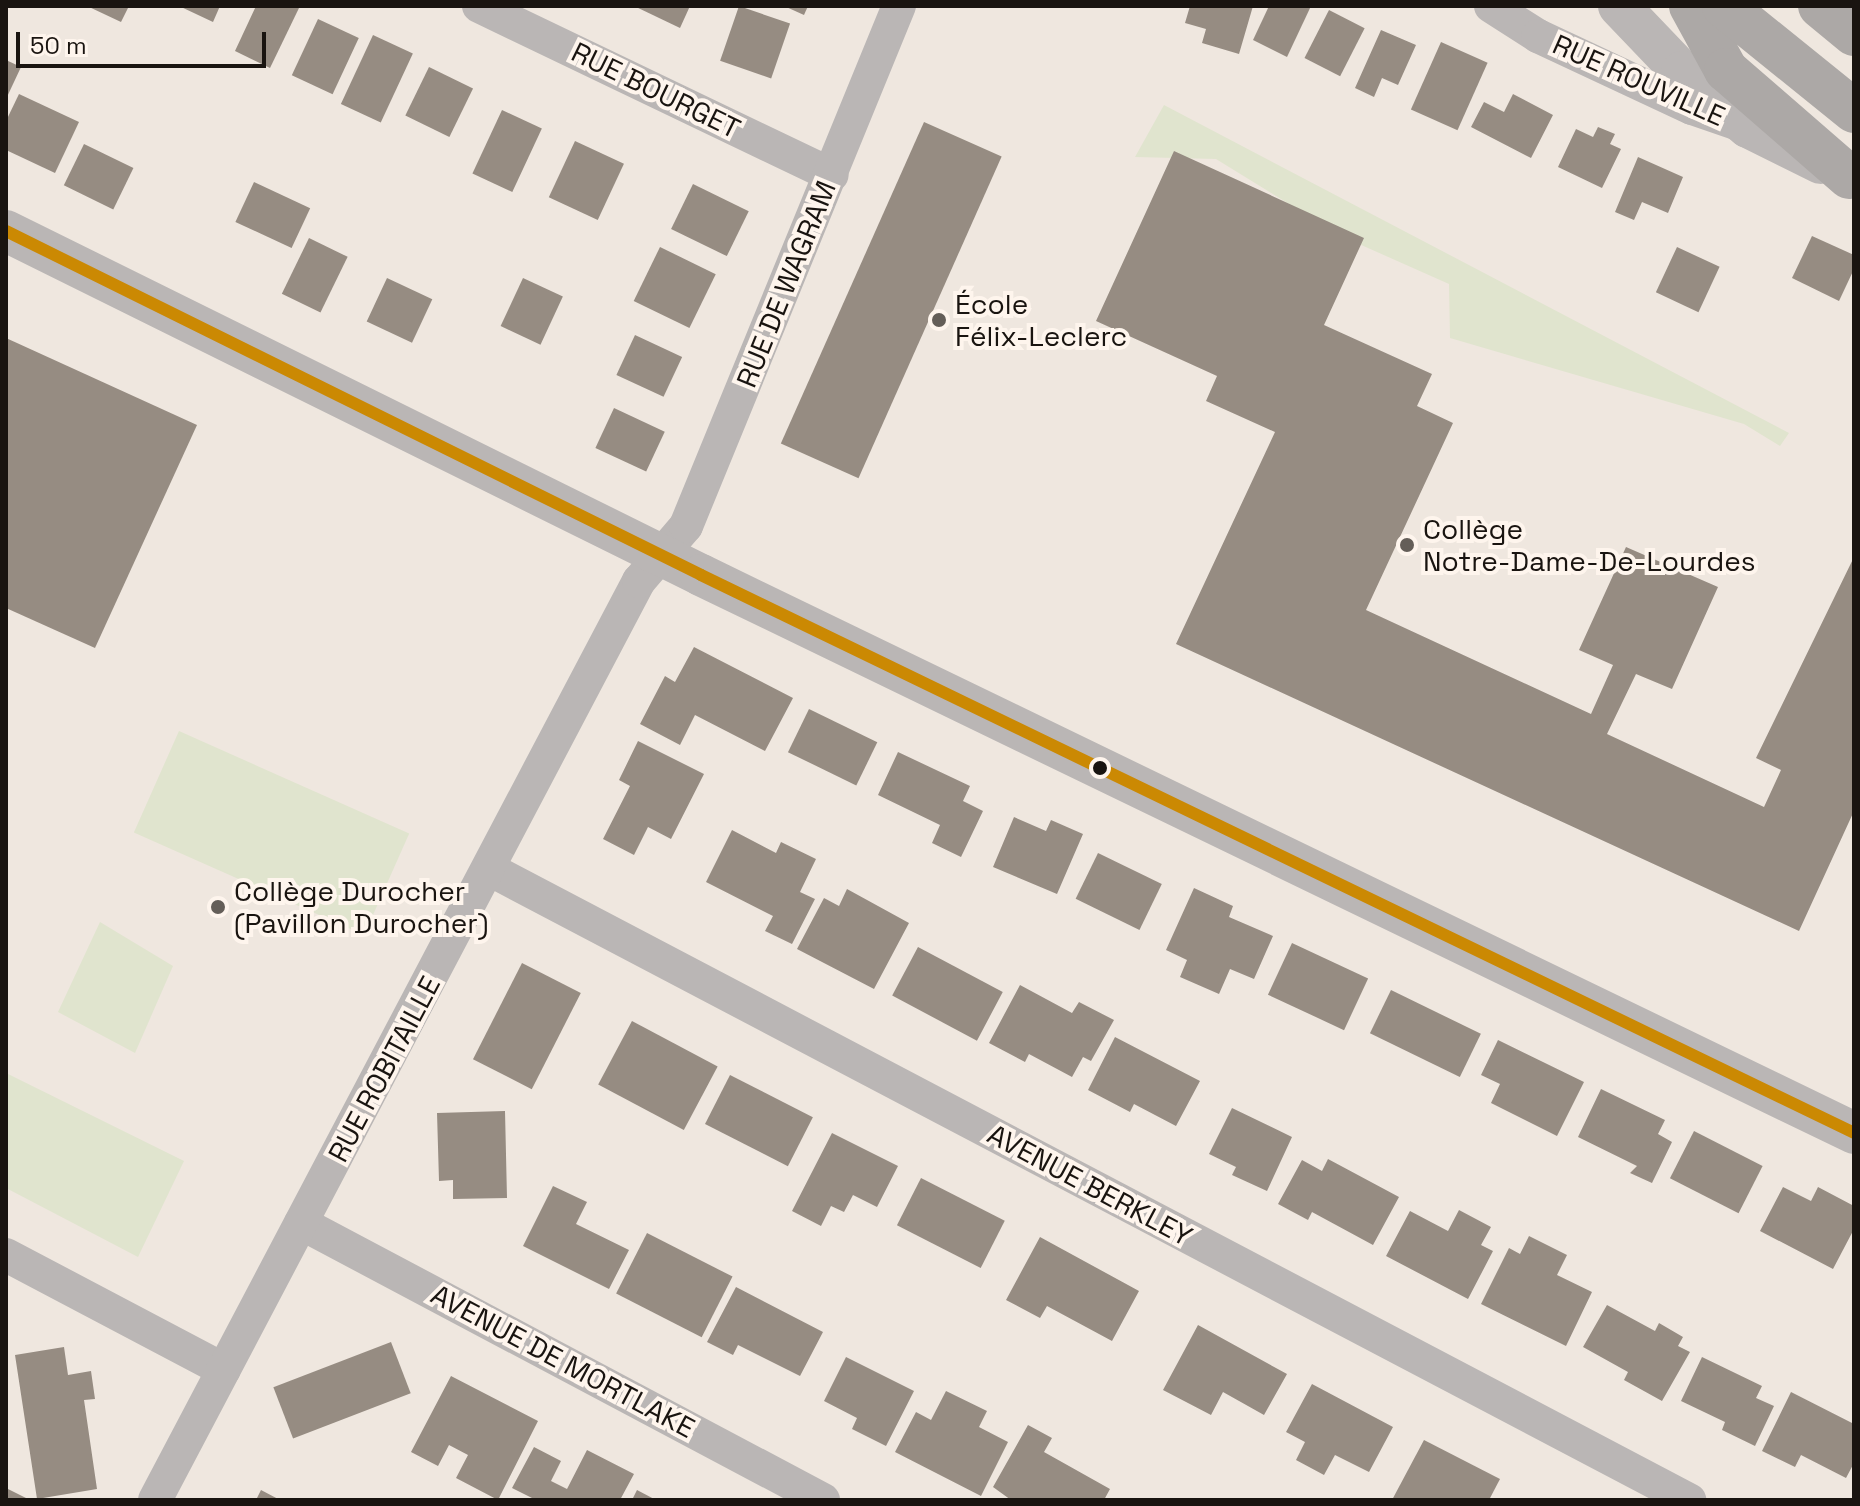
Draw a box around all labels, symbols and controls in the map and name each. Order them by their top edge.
scale bar [20,16,270,66]
street label: RUE ROUVILLE [1548,27,1730,133]
text: 50 m [30,30,87,61]
street label: RUE BOURGET [566,35,746,145]
street label: RUE DE WAGRAM [729,176,843,392]
place label: École Félix-Leclerc [955,287,1127,353]
marker: École Félix-Leclerc [930,311,948,329]
place label: Collège Notre-Dame-De-Lourdes [1423,512,1756,578]
marker: Collège Notre-Dame-De-Lourdes [1398,536,1416,554]
unlabelled marker [1092,760,1108,776]
place label: Collège Durocher (Pavillon Durocher) [234,874,488,940]
marker: Collège Durocher (Pavillon Durocher) [209,898,227,916]
street label: RUE ROBITAILLE [321,970,447,1168]
street label: AVENUE BERKLEY [982,1117,1198,1253]
street label: AVENUE DE MORTLAKE [426,1277,700,1445]

